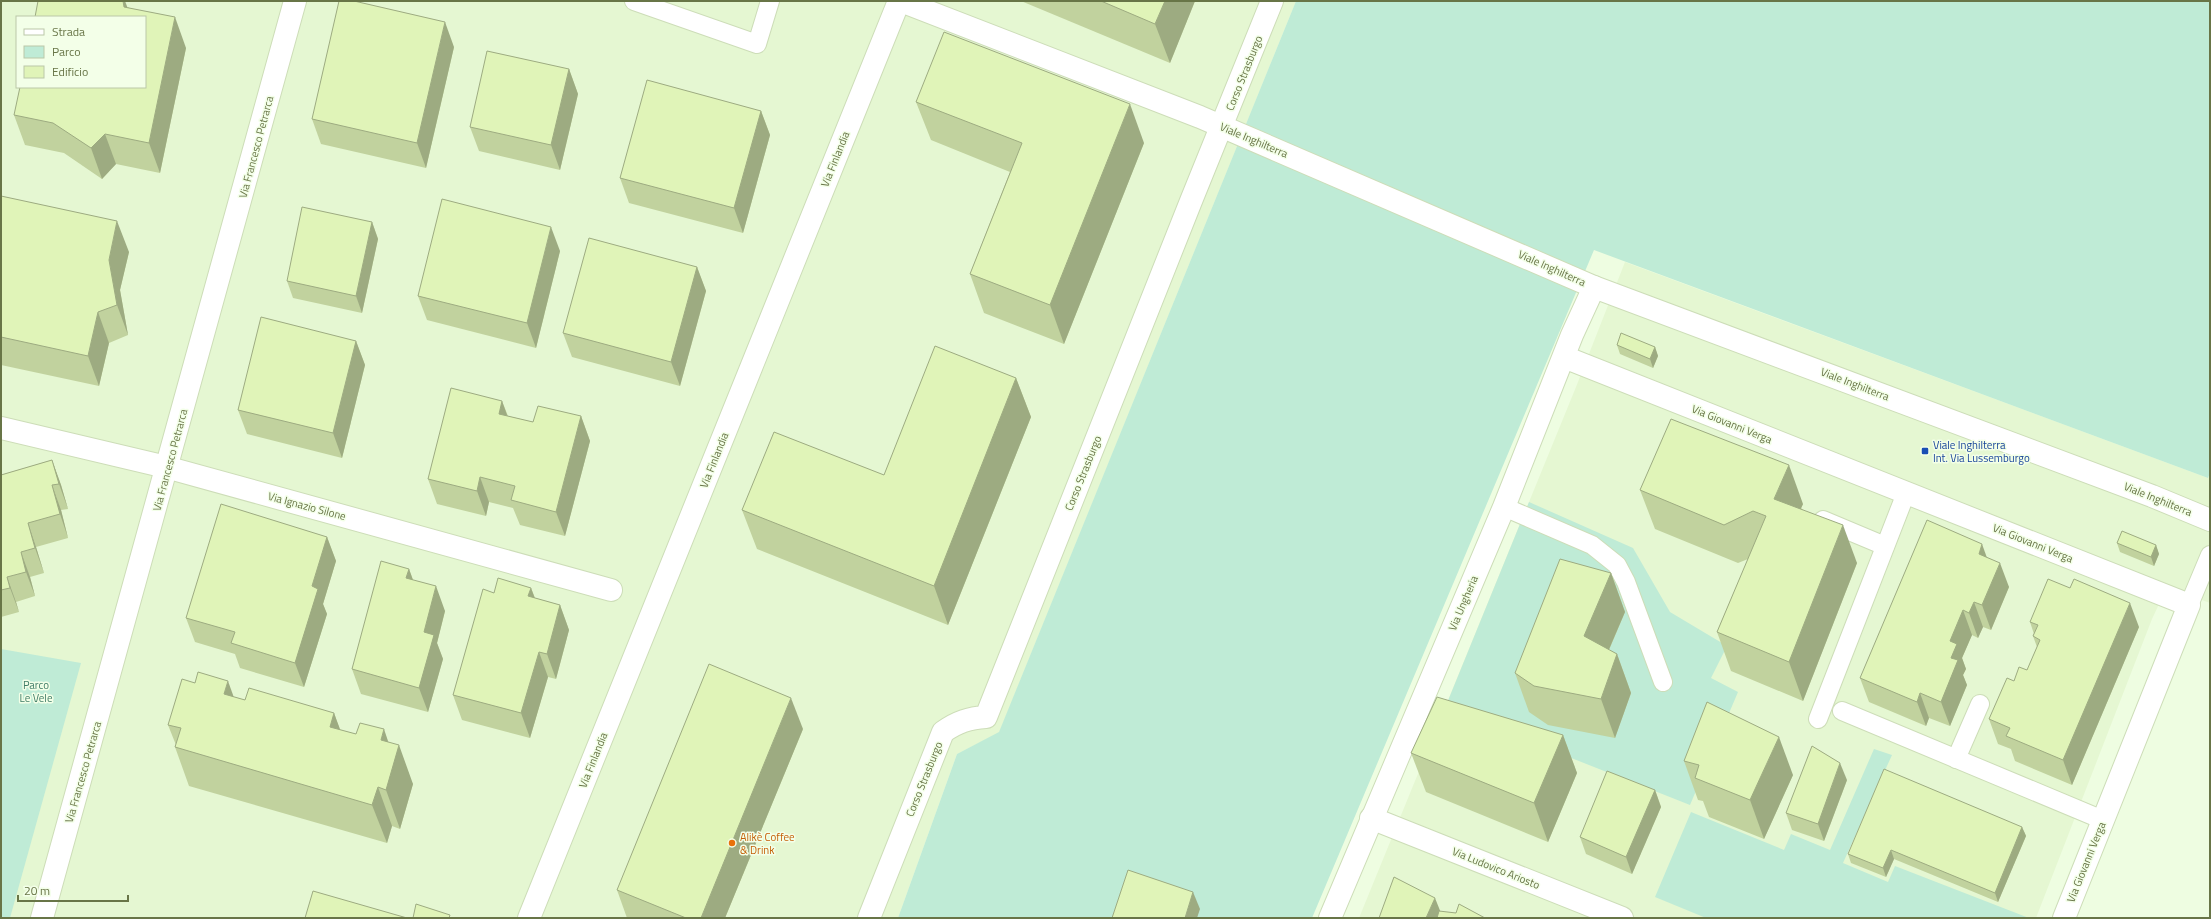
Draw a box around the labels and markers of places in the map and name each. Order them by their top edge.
place label: Viale Inghilterra Int. Via Lussemburgo [1933,437,2030,466]
marker: Viale Inghilterra Int. Via Lussemburgo [1920,446,1930,456]
place label: Alikè Coffee & Drink [740,829,795,858]
marker: Alikè Coffee & Drink [727,838,737,848]

